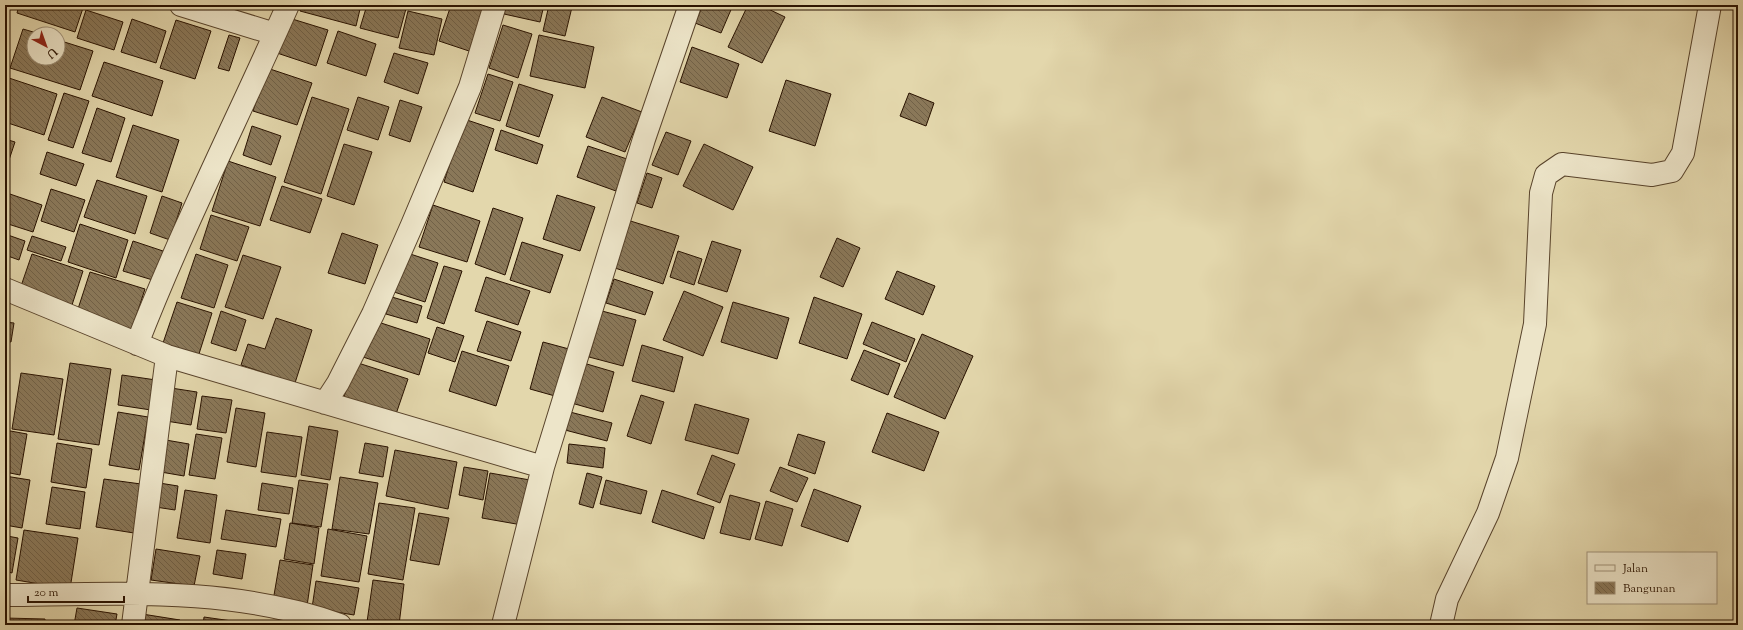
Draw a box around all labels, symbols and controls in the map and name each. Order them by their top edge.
north arrow [26,26,66,66]
text: U [43,43,61,62]
legend [1587,552,1717,604]
text: Jalan [1622,560,1648,578]
scale bar [28,578,124,604]
text: Bangunan [1623,580,1676,598]
text: 20 m [34,584,59,602]

